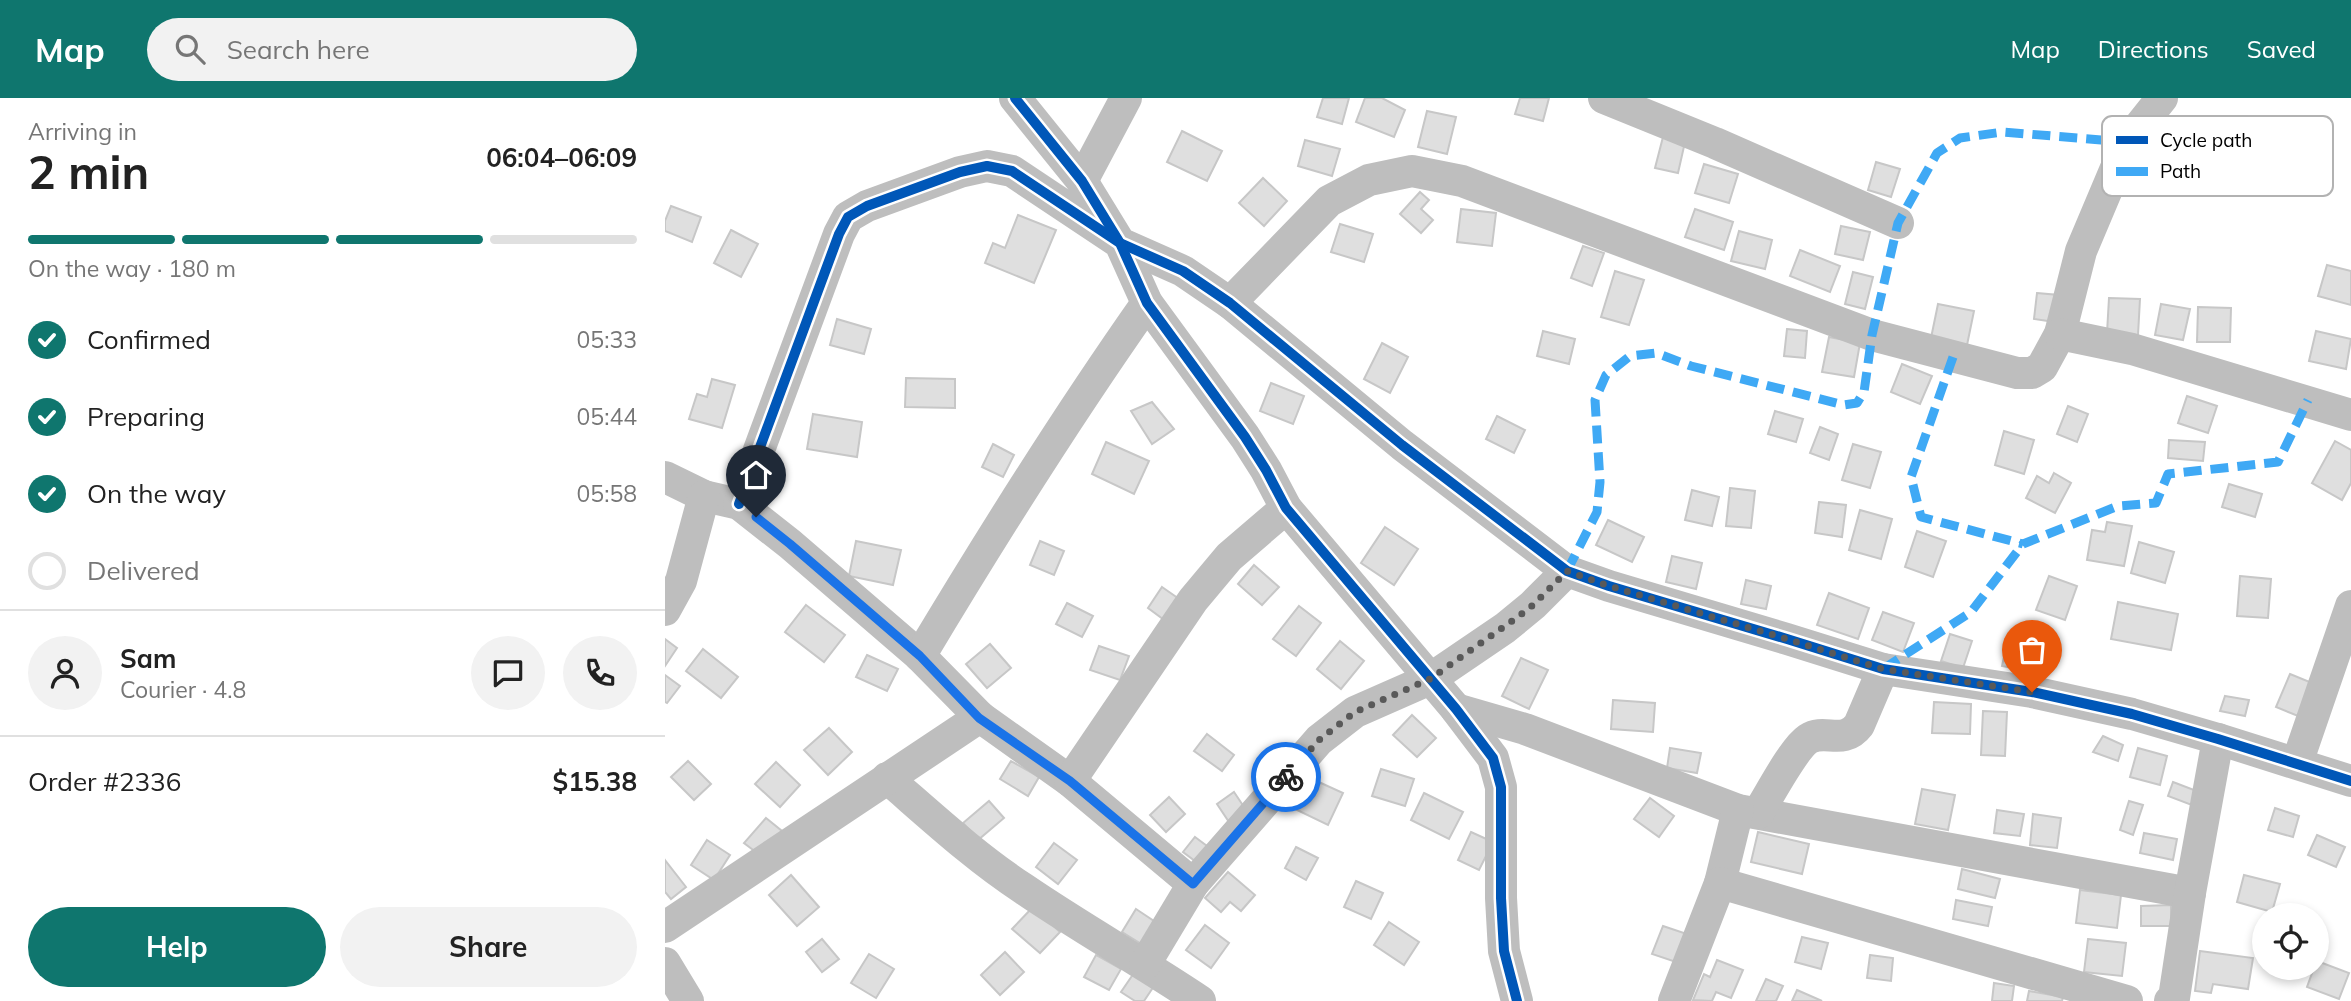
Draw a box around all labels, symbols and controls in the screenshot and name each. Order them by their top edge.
search box [147,18,637,81]
text: Map [35,29,105,70]
icon: search [171,30,209,68]
text: Search here [227,33,370,66]
text: Map [2010,34,2060,64]
text: Directions [2098,34,2209,64]
text: Saved [2247,34,2316,64]
legend [2102,116,2333,196]
text: Arriving in [28,117,137,146]
text: Cycle path [2160,128,2252,152]
text: 06:04–06:09 [486,141,637,174]
text: 2 min [28,143,149,201]
text: Path [2160,159,2201,183]
text: On the way · 180 m [28,254,236,283]
icon: check [28,321,66,359]
text: Confirmed [87,323,211,356]
text: 05:33 [577,325,637,354]
icon: check [28,398,66,436]
text: Preparing [87,400,205,433]
text: 05:44 [577,402,637,431]
pin [726,445,786,517]
icon: home [737,456,775,494]
icon: check [28,475,66,513]
text: On the way [87,477,226,510]
text: 05:58 [577,479,637,508]
text: Delivered [87,554,200,587]
pin [2002,620,2062,692]
icon: bag [2013,631,2051,669]
button: person [28,636,102,710]
button: chat [471,636,545,710]
button: phone [563,636,637,710]
text: Sam [120,642,176,675]
text: Courier · 4.8 [120,675,246,704]
courier [1251,742,1321,812]
icon: bike [1267,758,1305,796]
text: Order #2336 [28,765,181,798]
text: $15.38 [553,765,637,798]
map controls [2252,903,2329,980]
button: locate [2252,903,2329,980]
button: Help [28,907,326,987]
button: Share [340,907,637,987]

